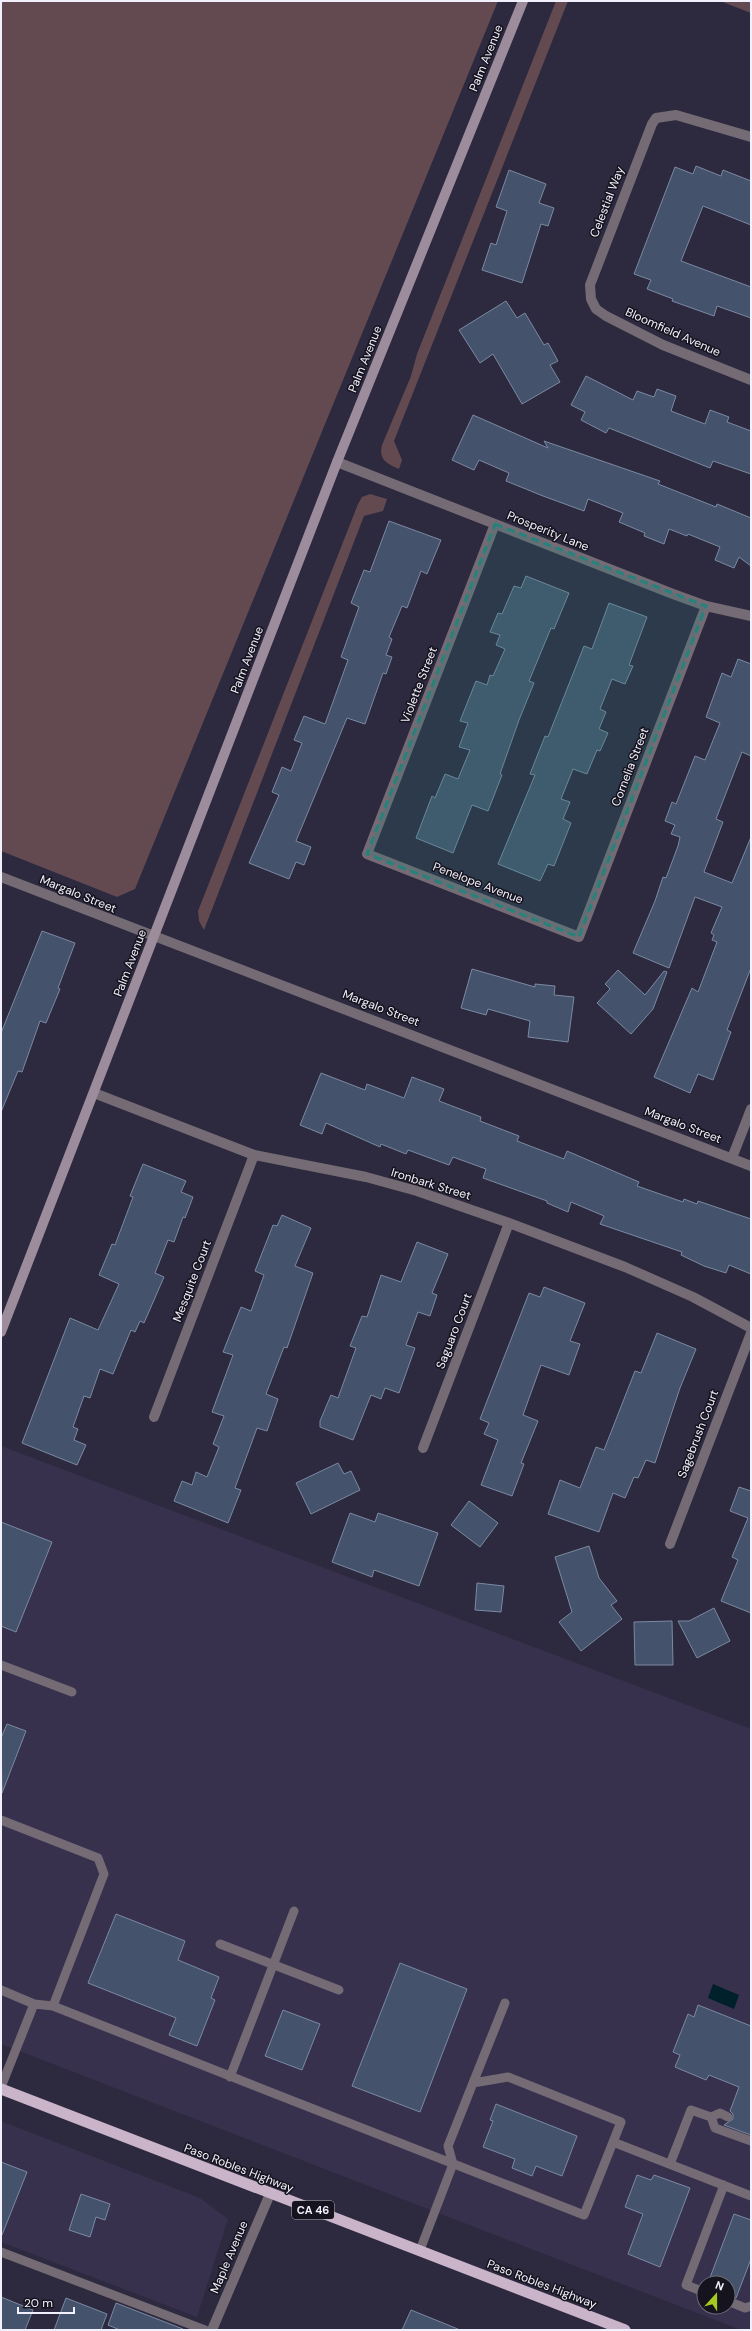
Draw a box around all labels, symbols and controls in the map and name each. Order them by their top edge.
street label: Palm Avenue [465,22,507,94]
street label: Celestial Way [586,164,628,240]
street label: Bloomfield Avenue [623,304,723,360]
street label: Palm Avenue [344,323,386,395]
street label: Prosperity Lane [505,507,592,555]
street label: Palm Avenue [227,624,267,696]
street label: Violette Street [397,644,441,725]
street label: Cornelia Street [608,725,652,809]
street label: Penelope Avenue [431,858,525,908]
street label: Margalo Street [37,871,119,917]
street label: Palm Avenue [110,927,150,999]
street label: Margalo Street [340,986,422,1030]
street label: Margalo Street [642,1103,724,1147]
street label: Ironbark Street [389,1164,473,1204]
street label: Mesquite Court [169,1237,215,1324]
street label: Saguaro Court [432,1291,476,1371]
street label: Sagebrush Court [674,1387,722,1480]
street label: Paso Robles Highway [182,2140,296,2196]
road number: CA 46 [292,2201,334,2219]
street label: Maple Avenue [206,2218,252,2296]
street label: Paso Robles Highway [485,2256,599,2312]
north arrow [696,2275,736,2315]
text: N [713,2278,726,2294]
scale bar [18,2289,74,2315]
text: 20 m [24,2295,53,2311]

